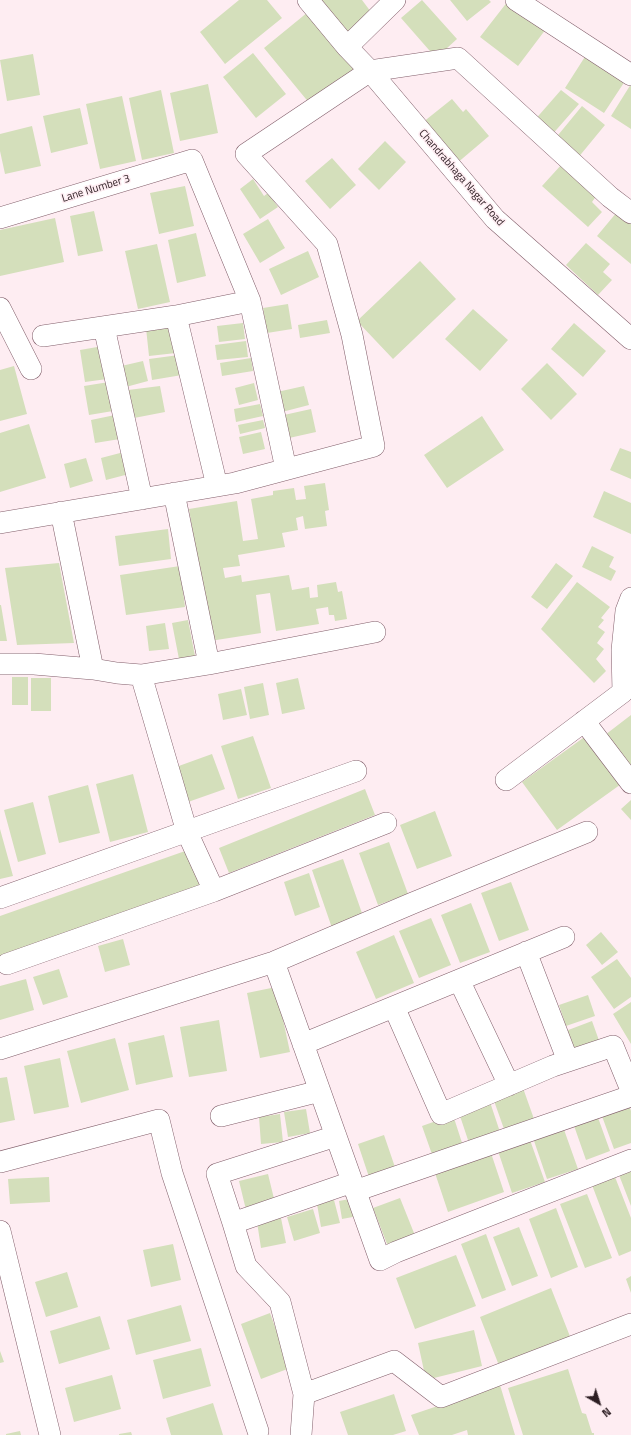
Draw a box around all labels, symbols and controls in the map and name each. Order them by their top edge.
street label: Chandrabhaga Nagar Road [416,127,506,229]
street label: Lane Number 3 [60,172,132,206]
north arrow [579,1383,619,1423]
text: N [599,1404,615,1421]

